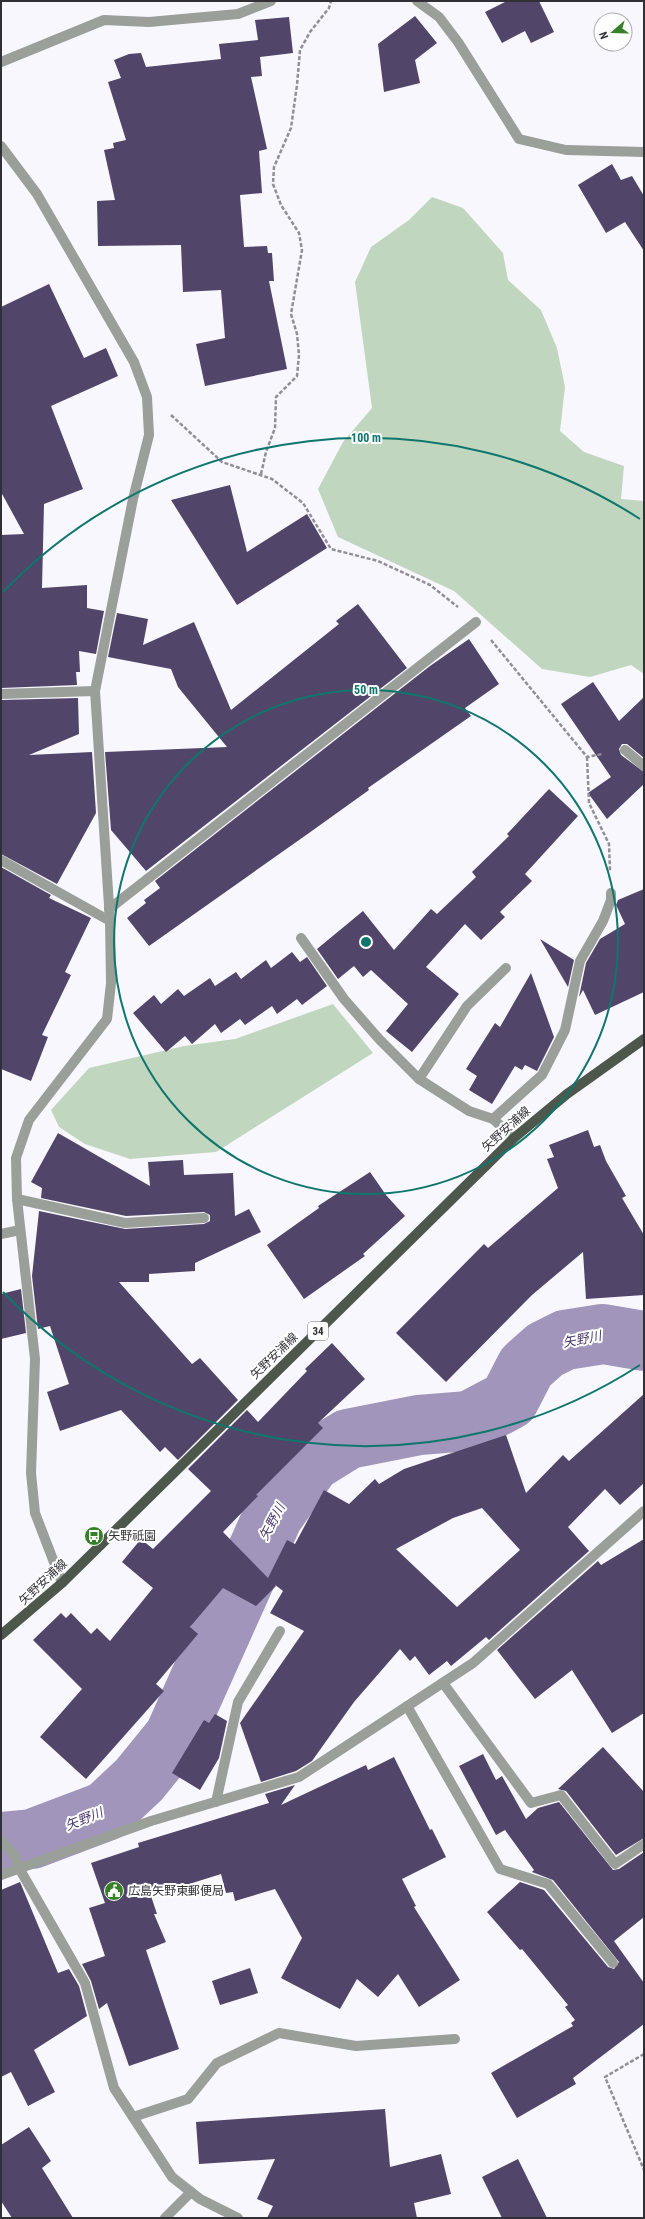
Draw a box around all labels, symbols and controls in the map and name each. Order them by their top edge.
north arrow [593,12,633,52]
text: N [597,30,611,41]
text: 100 m [351,431,381,445]
text: 50 m [354,683,378,697]
centre of rings [359,935,373,949]
street label: 矢野安浦線 [479,1104,533,1154]
road number: 34 [308,1322,328,1340]
water label: 矢野川 [561,1328,605,1350]
street label: 矢野安浦線 [248,1330,300,1382]
water label: 矢野川 [256,1500,289,1543]
bus stop icon: 矢野祇園 [83,1525,105,1547]
place label: 矢野祇園 [108,1529,156,1543]
street label: 矢野安浦線 [16,1556,70,1608]
water label: 矢野川 [63,1804,107,1833]
public building icon: 広島矢野東郵便局 [103,1880,125,1902]
place label: 広島矢野東郵便局 [128,1884,224,1898]

